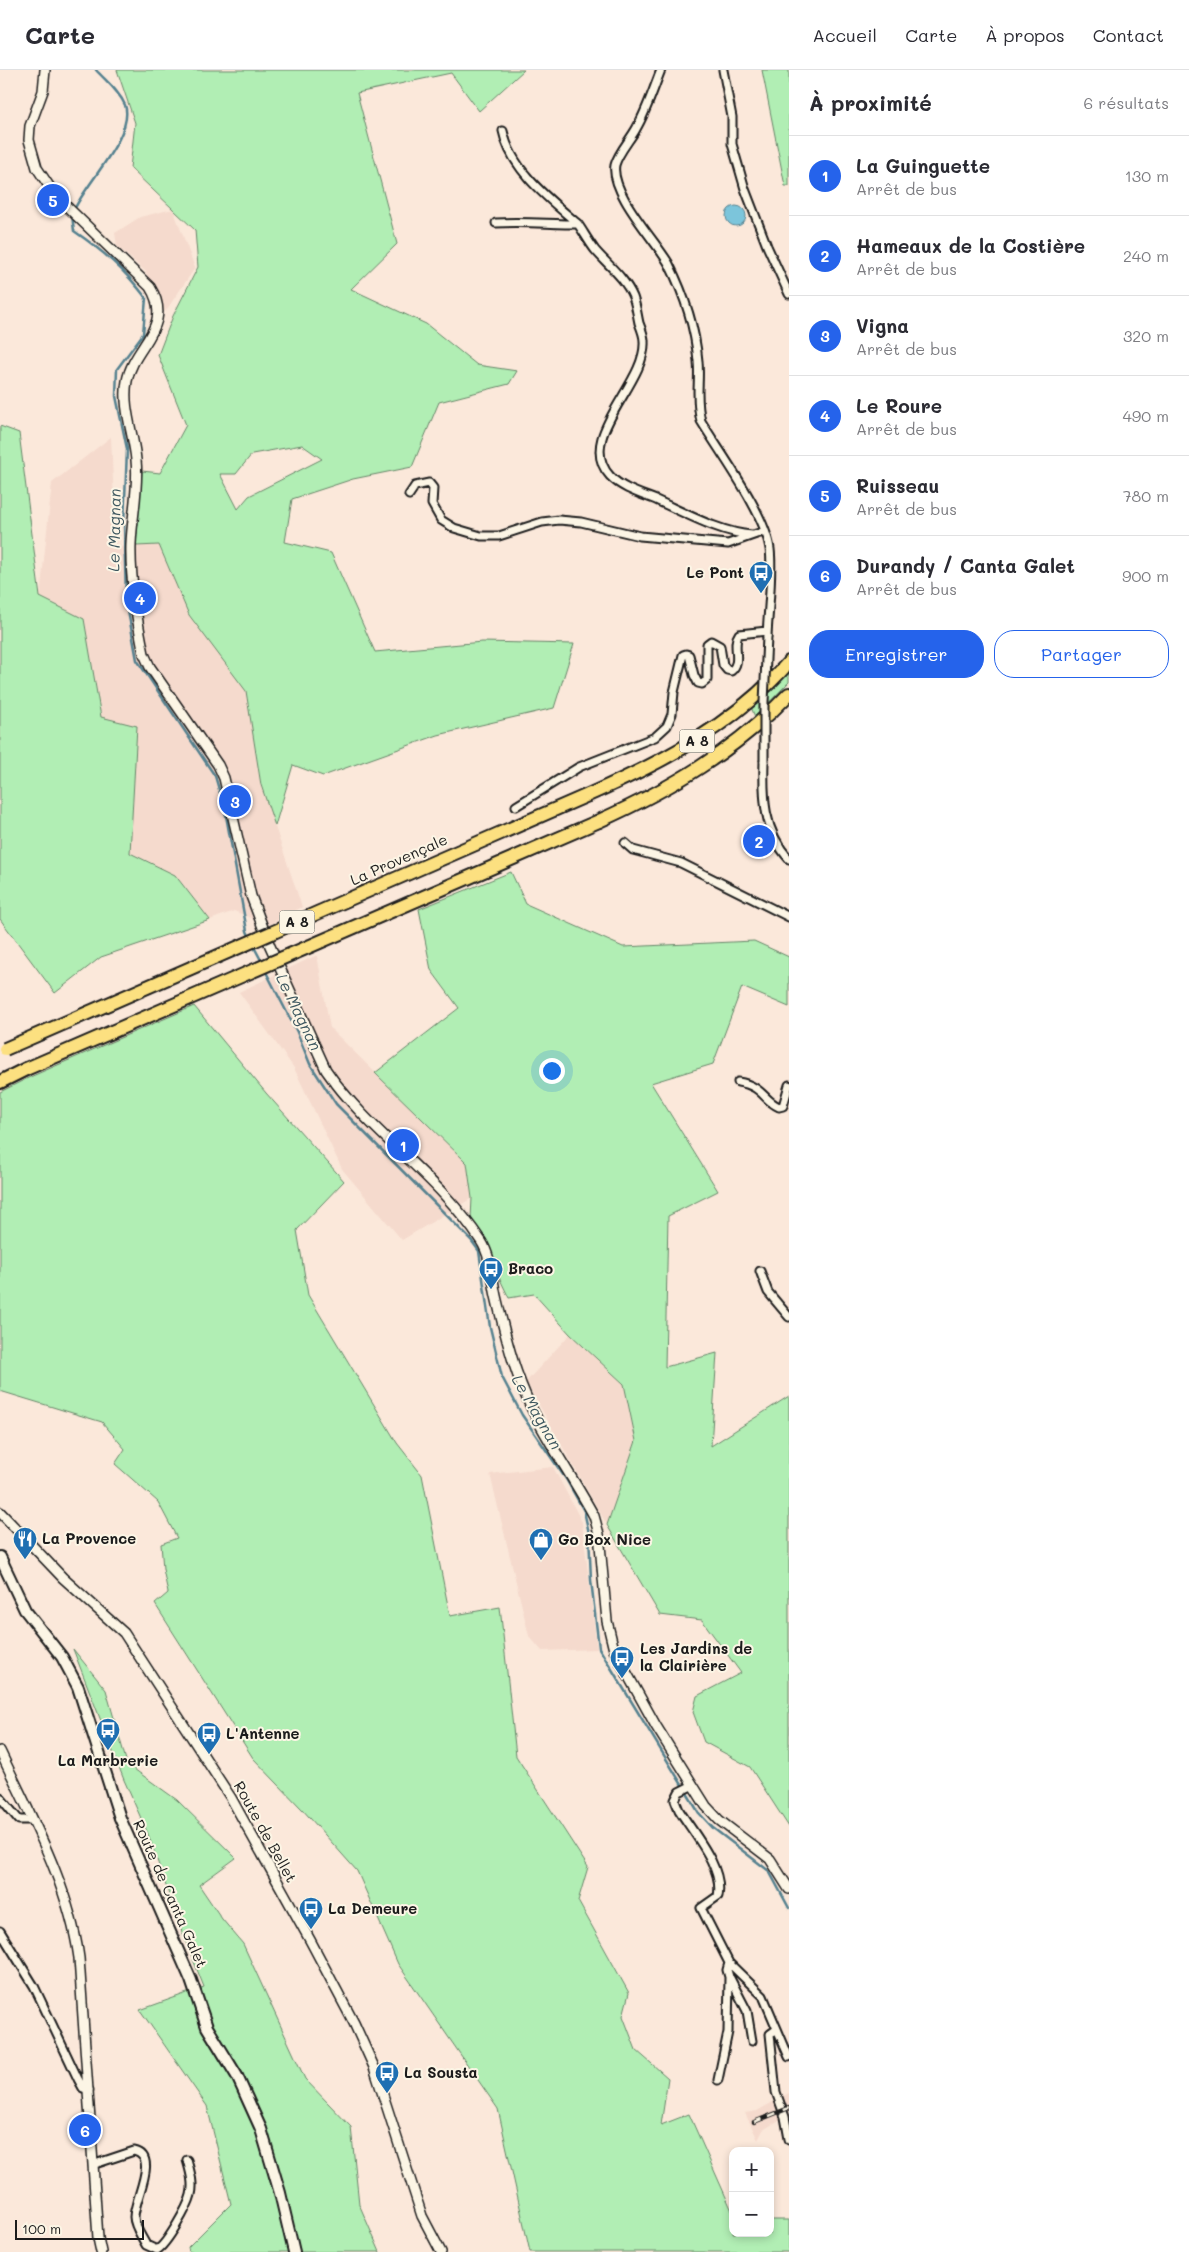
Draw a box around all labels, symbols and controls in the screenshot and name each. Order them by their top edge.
text: Carte [25,19,95,50]
text: Accueil [812,23,877,47]
text: Carte [905,23,957,47]
text: À propos [985,23,1065,47]
text: Contact [1093,23,1164,47]
text: À proximité [809,89,932,116]
text: 6 résultats [1084,92,1169,113]
text: La Guinguette [856,153,990,178]
text: 1 [821,165,829,186]
text: 130 m [1125,165,1169,186]
text: Arrêt de bus [856,178,957,199]
pin: 5 [37,181,69,219]
text: Hameaux de la Costière [856,233,1085,258]
text: 2 [821,245,829,266]
text: 240 m [1123,245,1169,266]
text: Arrêt de bus [856,258,957,279]
text: Vigna [856,313,909,338]
text: 3 [820,325,830,346]
text: 320 m [1123,325,1169,346]
text: Arrêt de bus [856,338,957,359]
text: Le Roure [856,393,942,418]
text: 4 [820,405,830,426]
text: 490 m [1122,405,1169,426]
text: Arrêt de bus [856,418,957,439]
text: Ruisseau [856,473,940,498]
text: 5 [820,485,830,506]
text: 780 m [1123,485,1169,506]
water label: Le Magnan [102,488,125,572]
text: Arrêt de bus [856,498,957,519]
text: Durandy / Canta Galet [856,553,1075,578]
bus stop icon: Le Pont [748,560,774,594]
place label: Le Pont [686,562,744,582]
text: 6 [820,565,830,586]
text: 900 m [1122,565,1169,586]
text: Arrêt de bus [856,578,957,599]
pin: 4 [124,579,156,617]
button: Enregistrer [809,630,984,678]
button: Partager [994,630,1169,678]
road number: A 8 [680,729,714,752]
pin: 3 [219,782,251,820]
pin: 2 [743,822,775,860]
street label: La Provençale [347,829,450,889]
road number: A 8 [280,910,314,934]
water label: Le Magnan [272,970,327,1054]
your location [539,1058,565,1084]
pin: 1 [387,1126,419,1164]
bus stop icon: Braco [478,1256,504,1290]
place label: Braco [508,1258,553,1278]
water label: Le Magnan [508,1370,567,1453]
restaurant icon: La Provence [12,1526,38,1560]
shop icon: Go Box Nice [528,1527,554,1561]
place label: La Provence [42,1528,136,1548]
place label: Go Box Nice [558,1529,651,1549]
place label: Les Jardins de la Clairière [640,1638,752,1675]
bus stop icon: Les Jardins de la Clairière [609,1645,635,1679]
bus stop icon: La Marbrerie [95,1717,121,1751]
bus stop icon: L'Antenne [196,1721,222,1755]
place label: L'Antenne [226,1723,300,1743]
place label: La Marbrerie [58,1750,158,1770]
street label: Route de Bellet [230,1777,302,1886]
street label: Route de Canta Galet [129,1816,213,1971]
bus stop icon: La Demeure [298,1896,324,1930]
place label: La Demeure [328,1898,417,1918]
bus stop icon: La Sousta [374,2060,400,2094]
place label: La Sousta [404,2062,478,2082]
pin: 6 [69,2111,101,2149]
map controls [729,2147,774,2237]
button: + [729,2147,774,2192]
button: − [729,2192,774,2237]
scale bar [15,2217,144,2240]
text: 100 m [22,2219,61,2238]

